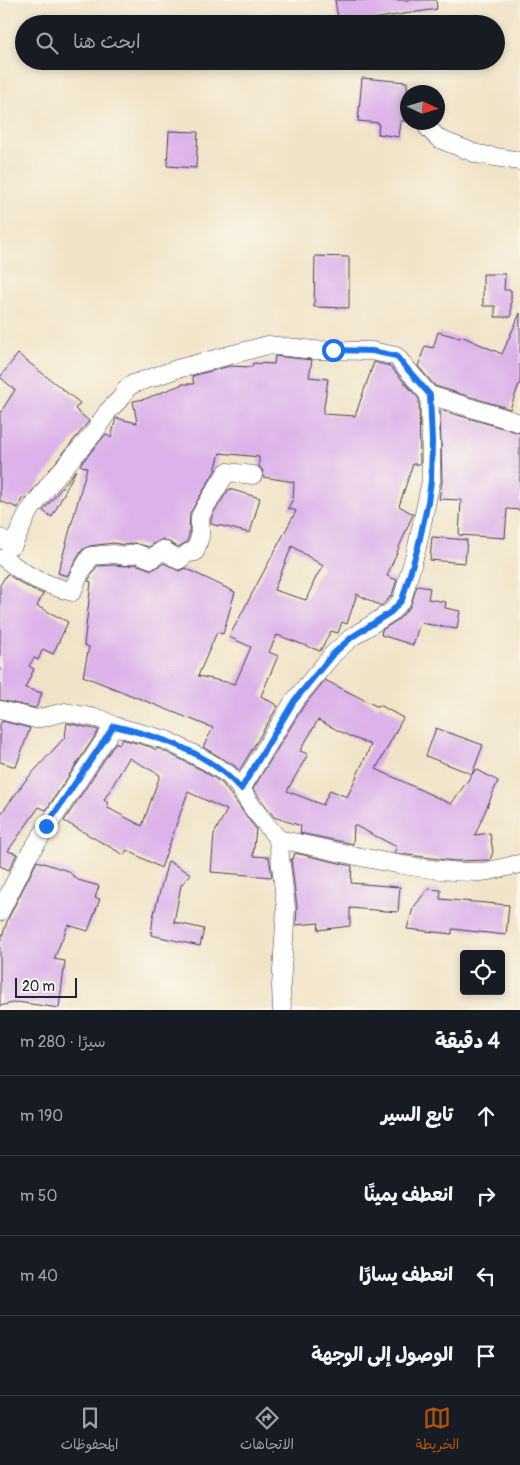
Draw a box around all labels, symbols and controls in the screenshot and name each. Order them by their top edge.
search box [15,15,505,70]
icon: search [33,29,61,57]
text: ابحث هنا [73,30,141,54]
north arrow [400,85,445,130]
route start [322,339,345,362]
route end [35,815,58,838]
map controls [460,950,505,995]
button: locate [460,950,505,995]
scale bar [15,975,78,998]
text: 20 m [22,978,55,995]
text: 4 دقيقة [435,1028,500,1055]
text: سيرًا · 280 m [20,1032,106,1052]
icon: ahead [472,1102,500,1130]
text: تابع السير [381,1103,453,1127]
text: 190 m [20,1106,63,1126]
icon: right [472,1182,500,1210]
text: انعطف يمينًا [364,1183,453,1207]
text: 50 m [20,1186,57,1206]
icon: left [472,1262,500,1290]
text: انعطف يسارًا [359,1263,453,1287]
text: 40 m [20,1266,58,1286]
icon: arrive [472,1342,500,1370]
text: الوصول إلى الوجهة [311,1343,453,1367]
tab: المحفوظات [61,1404,118,1457]
tab: الاتجاهات [240,1404,294,1457]
tab: الخريطة [416,1404,459,1457]

